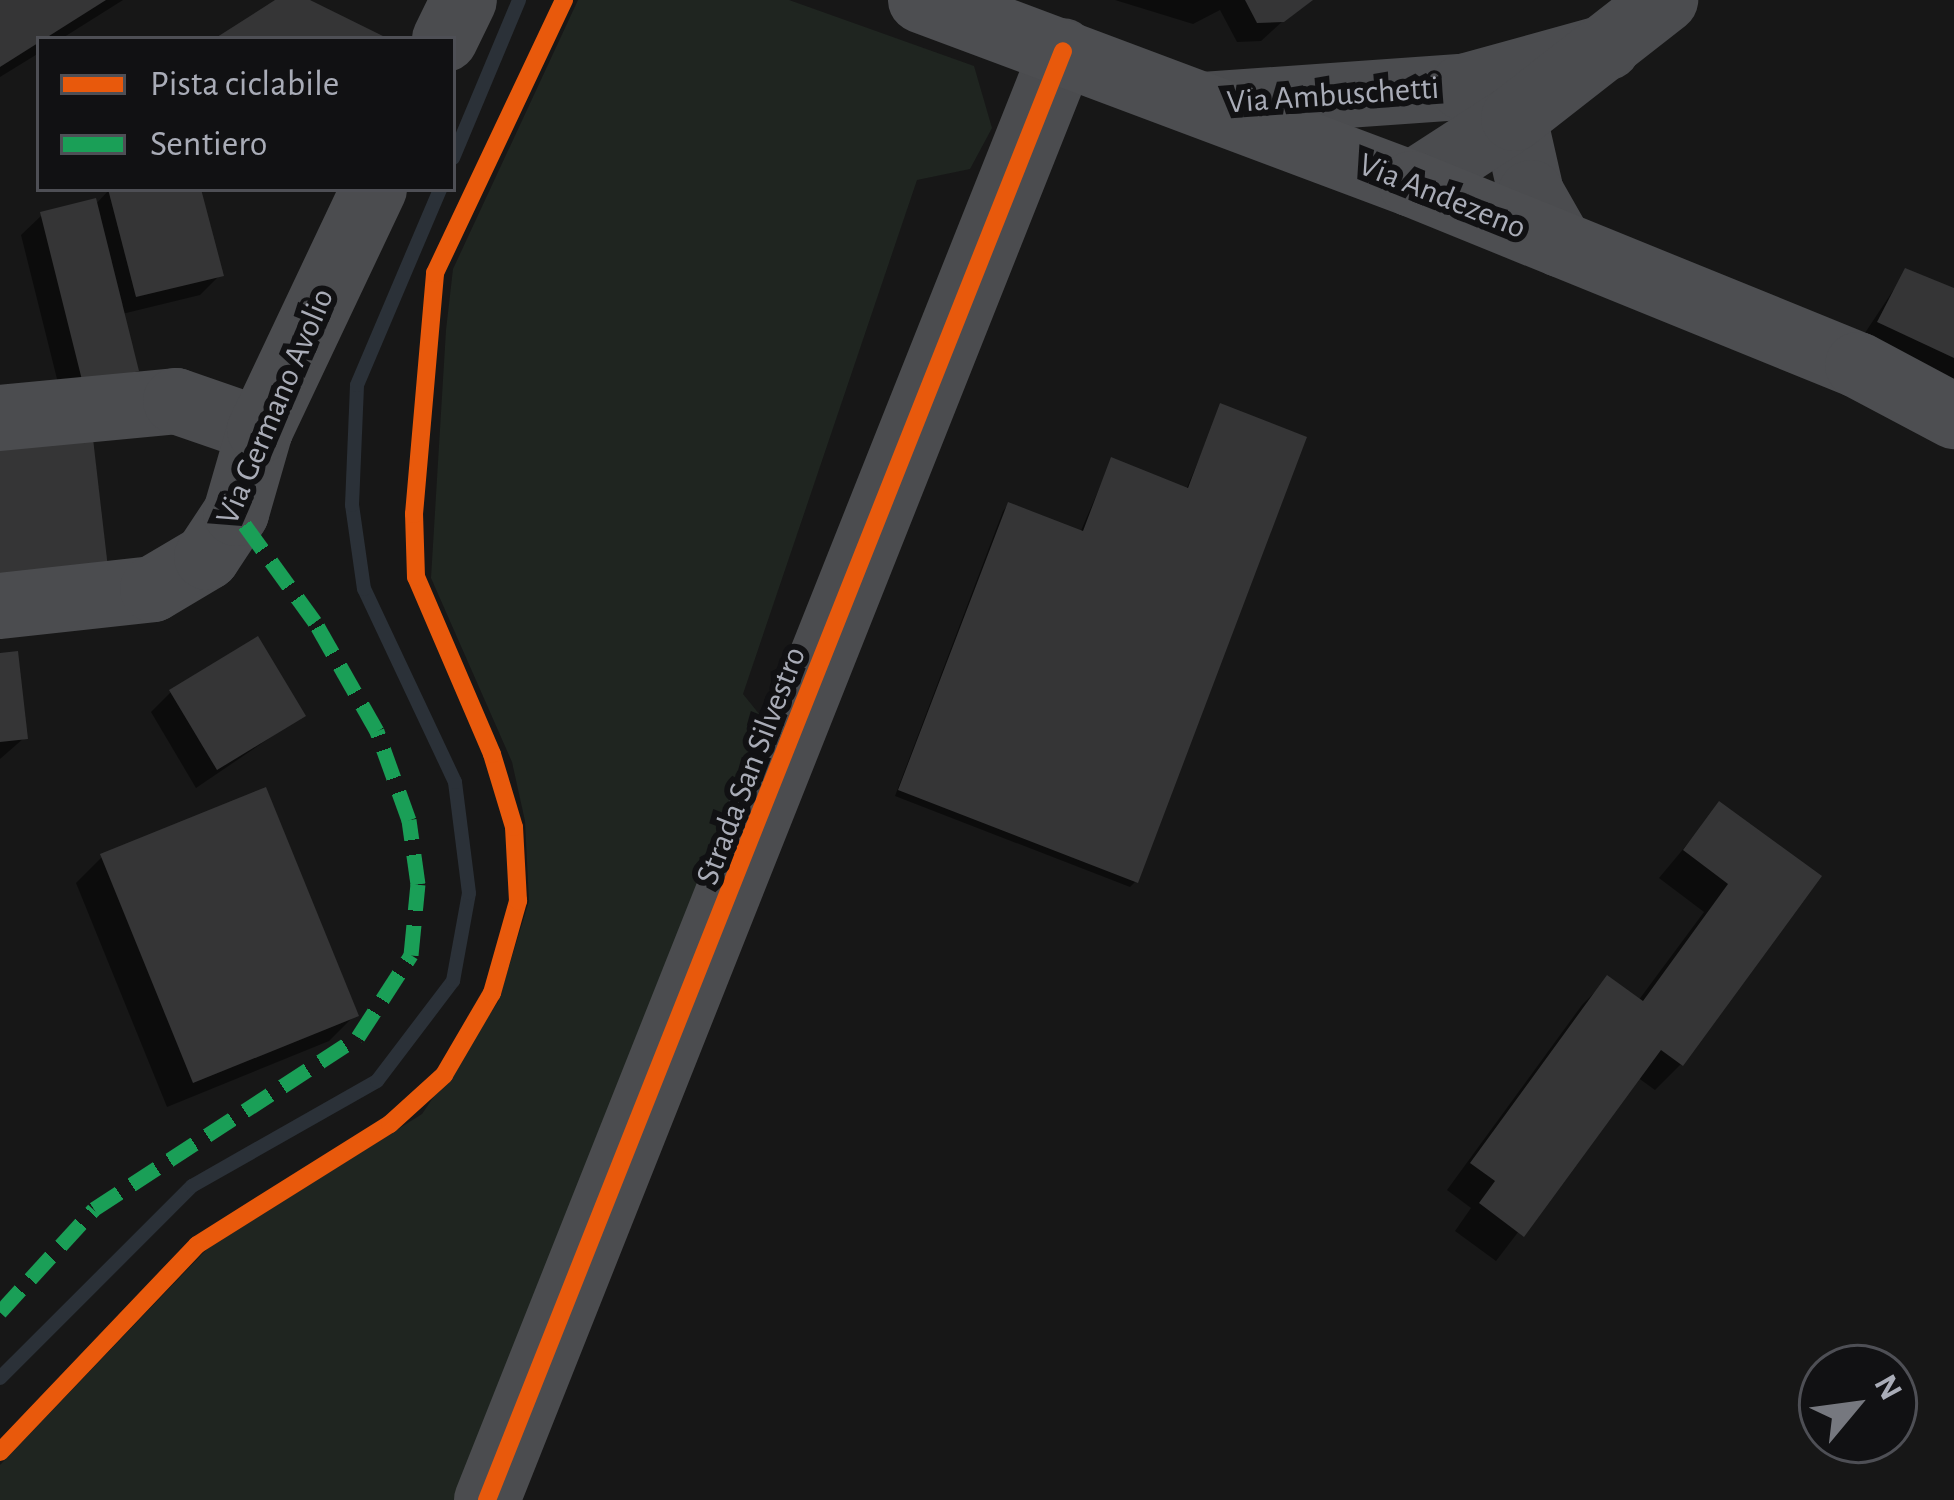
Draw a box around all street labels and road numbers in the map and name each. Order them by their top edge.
street label: Via Ambuschetti [1226,69,1440,123]
street label: Via Andezeno [1353,145,1531,249]
street label: Via Germano Avolio [208,283,344,531]
street label: Strada San Silvestro [688,641,816,891]

